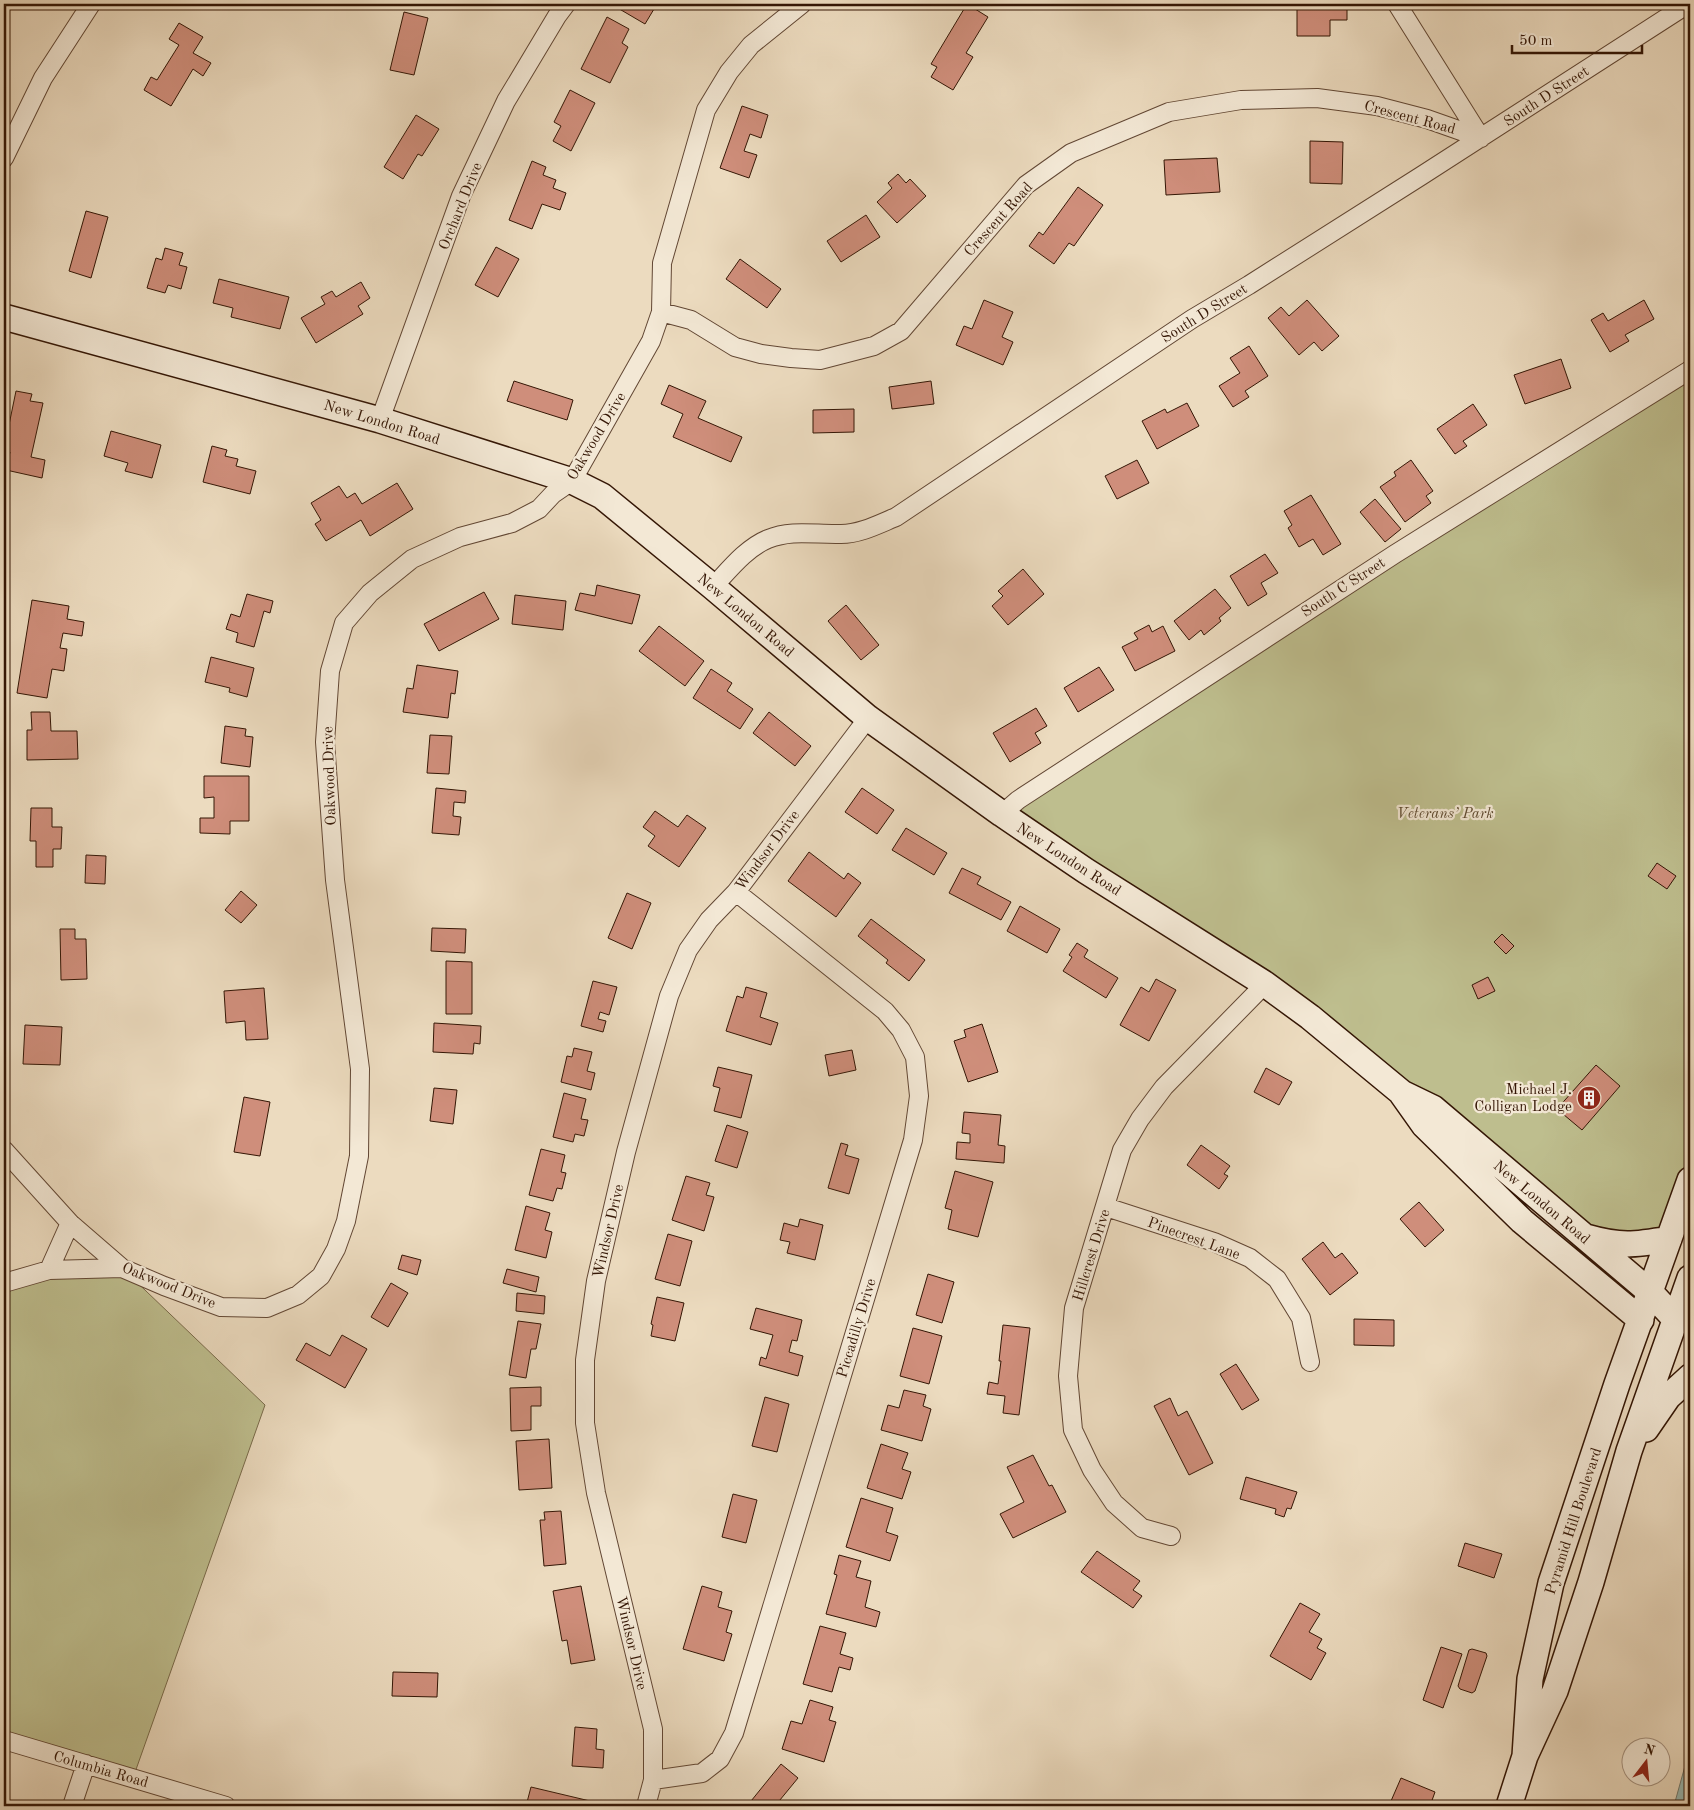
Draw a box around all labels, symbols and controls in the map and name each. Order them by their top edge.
scale bar [1512,22,1642,54]
text: 50 m [1519,34,1553,49]
street label: South D Street [1502,64,1592,130]
street label: Crescent Road [1362,99,1457,138]
street label: Orchard Drive [437,161,486,252]
street label: Crescent Road [962,180,1036,260]
street label: South D Street [1159,282,1250,347]
street label: Oakwood Drive [565,390,629,483]
street label: New London Road [322,399,442,448]
street label: South C Street [1299,556,1388,621]
street label: New London Road [694,572,796,661]
street label: Oakwood Drive [321,726,340,826]
park label: Veterans’ Park [1396,807,1494,822]
street label: Windsor Drive [733,808,803,894]
street label: New London Road [1013,821,1123,900]
place label: Michael J. Colligan Lodge [1474,1083,1572,1115]
building icon: Michael J. Colligan Lodge [1576,1085,1602,1111]
street label: New London Road [1490,1159,1592,1248]
street label: Windsor Drive [591,1183,628,1280]
street label: Hillcrest Drive [1071,1207,1114,1303]
street label: Pinecrest Lane [1145,1216,1242,1263]
street label: Oakwood Drive [119,1261,217,1312]
street label: Piccadilly Drive [835,1277,880,1380]
street label: Pyramid Hill Boulevard [1544,1446,1605,1597]
street label: Windsor Drive [612,1595,649,1692]
north arrow [1622,1738,1672,1788]
text: N [1642,1742,1657,1759]
street label: Columbia Road [51,1750,150,1791]

